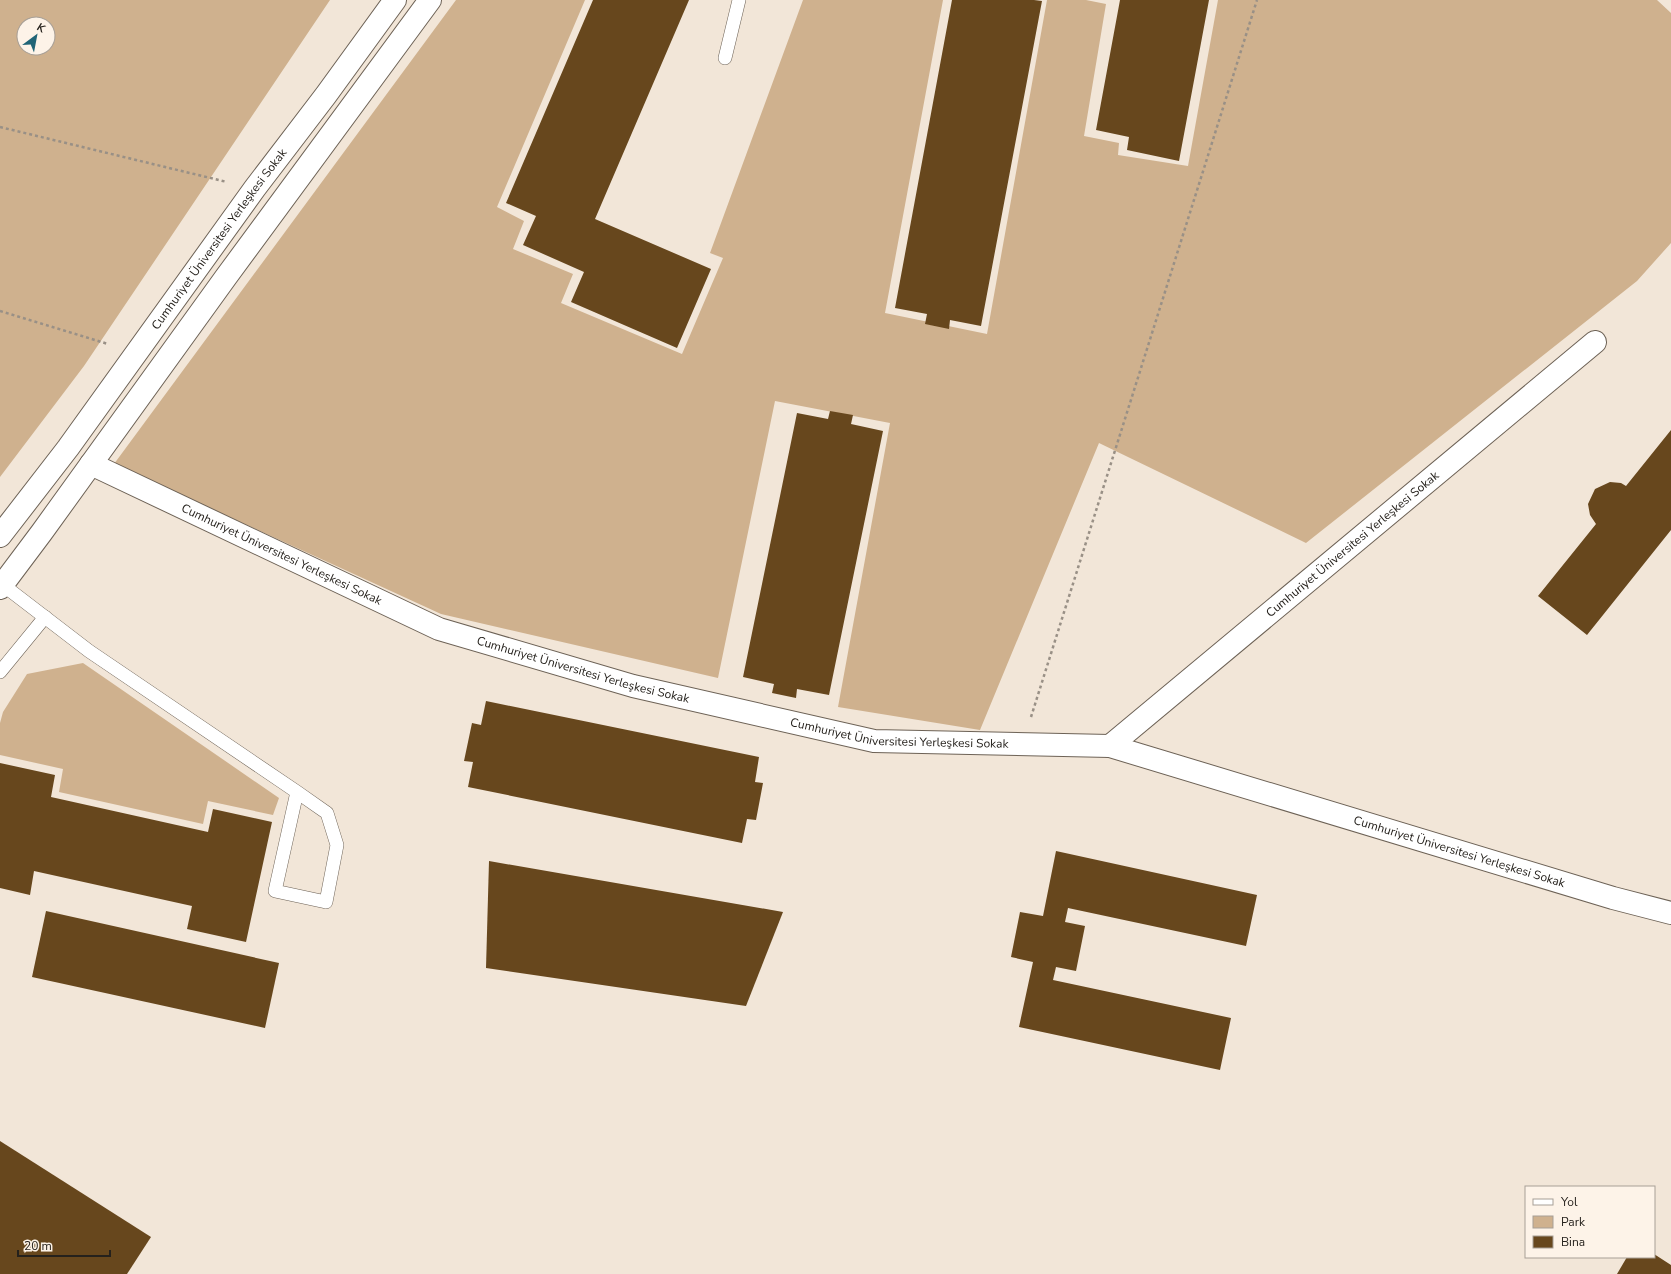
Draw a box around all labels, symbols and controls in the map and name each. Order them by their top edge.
north arrow [16,16,56,56]
text: K [34,20,49,37]
street label: Cumhuriyet Üniversitesi Yerleşkesi Sokak [148,145,291,333]
street label: Cumhuriyet Üniversitesi Yerleşkesi Sokak [1263,467,1443,621]
street label: Cumhuriyet Üniversitesi Yerleşkesi Sokak [179,500,385,609]
street label: Cumhuriyet Üniversitesi Yerleşkesi Sokak [475,633,692,707]
street label: Cumhuriyet Üniversitesi Yerleşkesi Sokak [789,714,1010,752]
street label: Cumhuriyet Üniversitesi Yerleşkesi Sokak [1352,812,1568,891]
legend [1525,1186,1655,1258]
text: Yol [1560,1194,1578,1210]
text: Park [1561,1214,1586,1230]
scale bar [18,1232,110,1258]
text: Bina [1561,1234,1585,1250]
text: 20 m [24,1238,52,1254]

